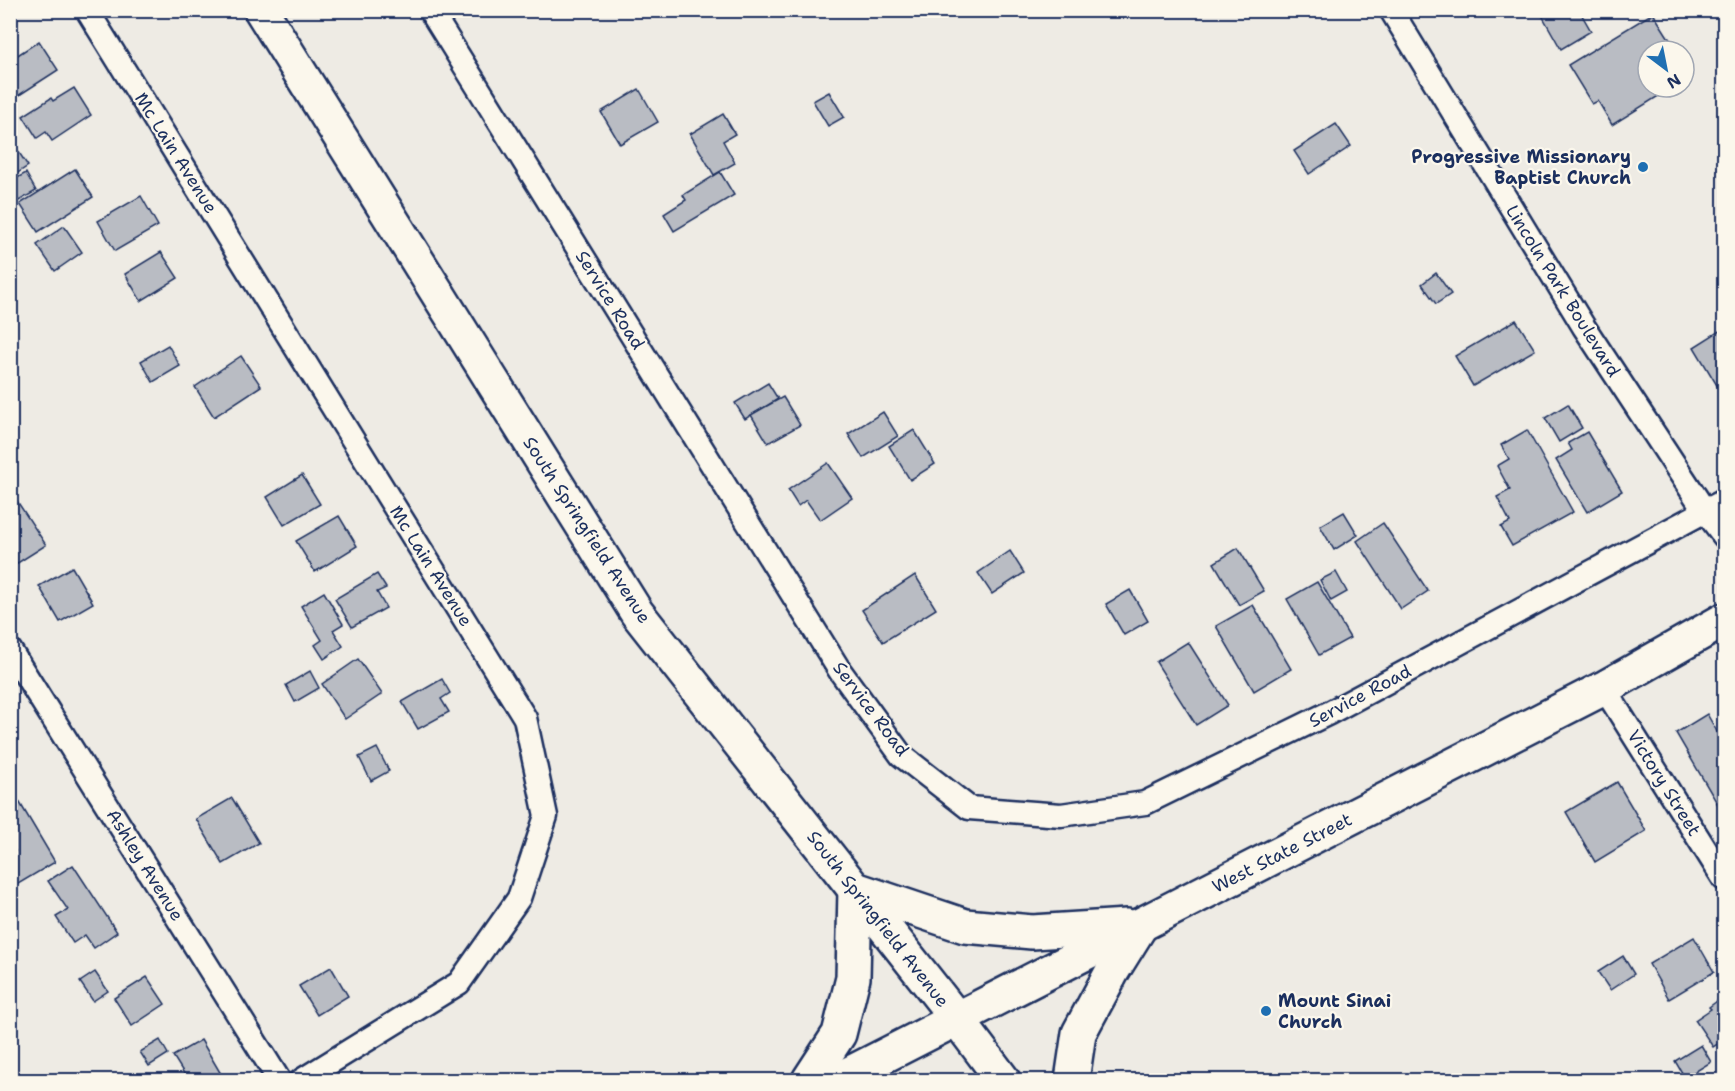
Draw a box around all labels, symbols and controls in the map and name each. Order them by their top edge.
north arrow [1636,39,1696,99]
text: N [1663,69,1685,94]
street label: Mc Lain Avenue [129,88,223,218]
place label: Progressive Missionary Baptist Church [1411,145,1631,190]
marker: Progressive Missionary Baptist Church [1636,160,1650,174]
street label: Lincoln Park Boulevard [1500,200,1626,382]
street label: Service Road [570,246,650,354]
street label: South Springfield Avenue [518,432,656,628]
street label: Mc Lain Avenue [384,501,478,631]
street label: Service Road [828,657,914,761]
street label: Service Road [1305,659,1415,733]
street label: Victory Street [1622,725,1706,841]
street label: Ashley Avenue [101,804,189,926]
street label: West State Street [1208,807,1356,899]
street label: South Springfield Avenue [801,826,955,1012]
place label: Mount Sinai Church [1278,989,1391,1034]
marker: Mount Sinai Church [1259,1004,1273,1018]

